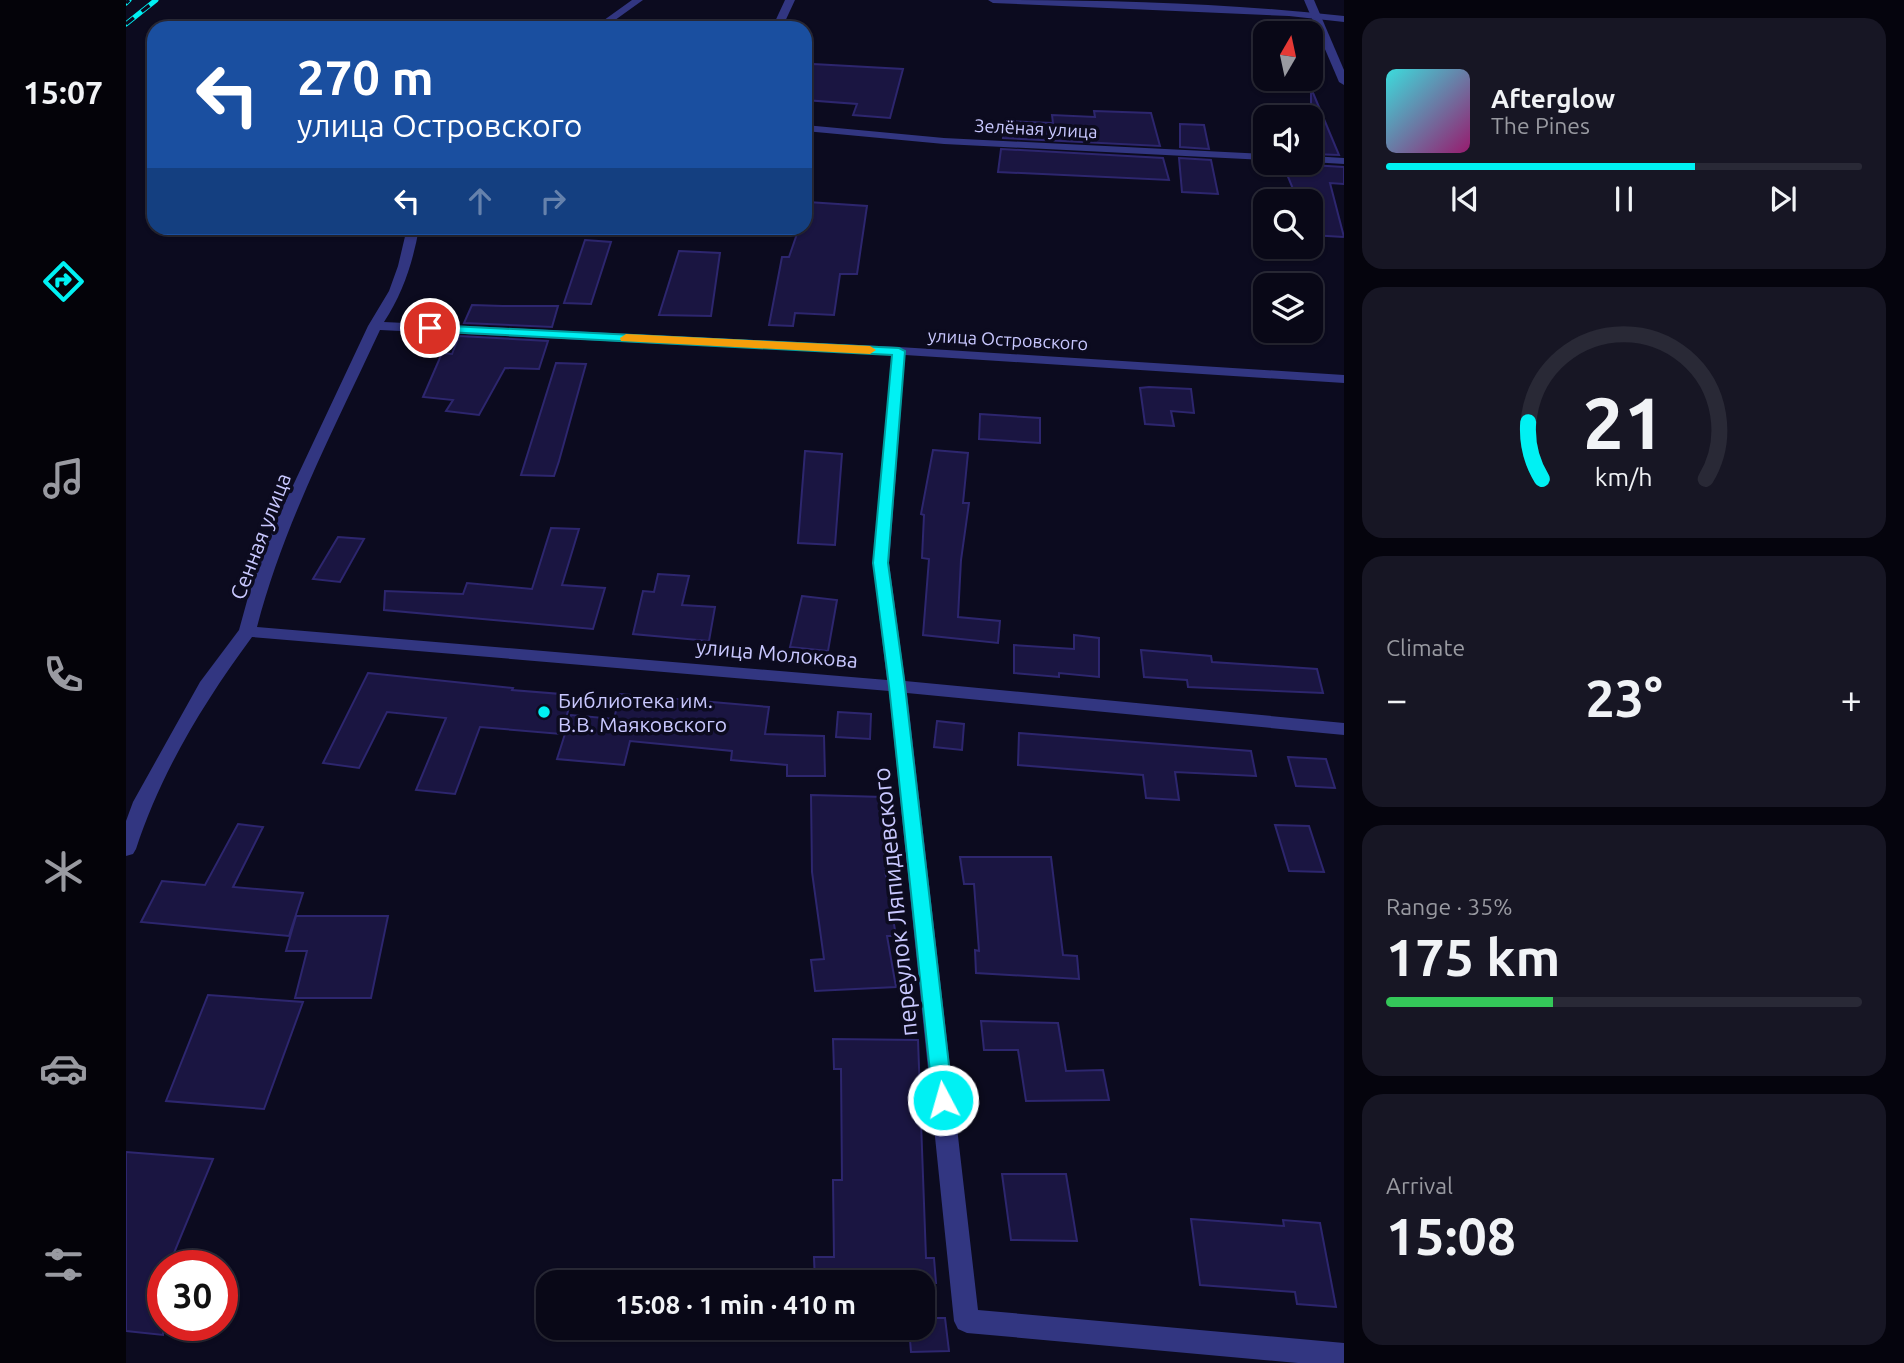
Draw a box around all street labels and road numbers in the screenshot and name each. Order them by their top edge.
street label: Зелёная улица [974,115,1098,141]
street label: улица Островского [927,325,1089,353]
street label: Сенная улица [225,469,295,603]
street label: улица Молокова [695,634,859,672]
street label: переулок Ляпидевского [867,766,923,1038]

